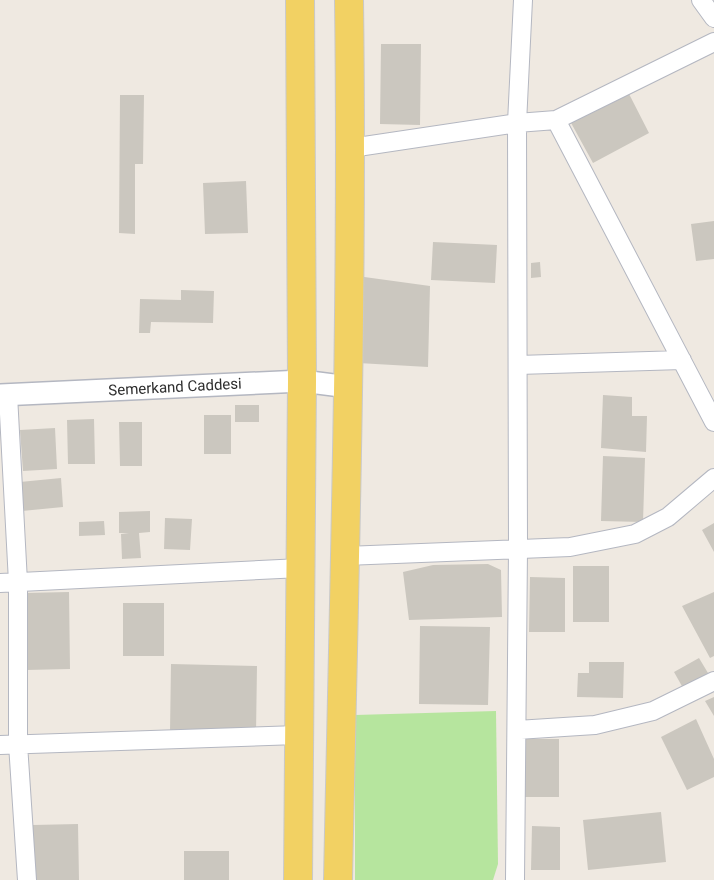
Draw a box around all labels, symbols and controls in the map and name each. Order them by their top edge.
street label: Semerkand Caddesi [108,375,242,399]

